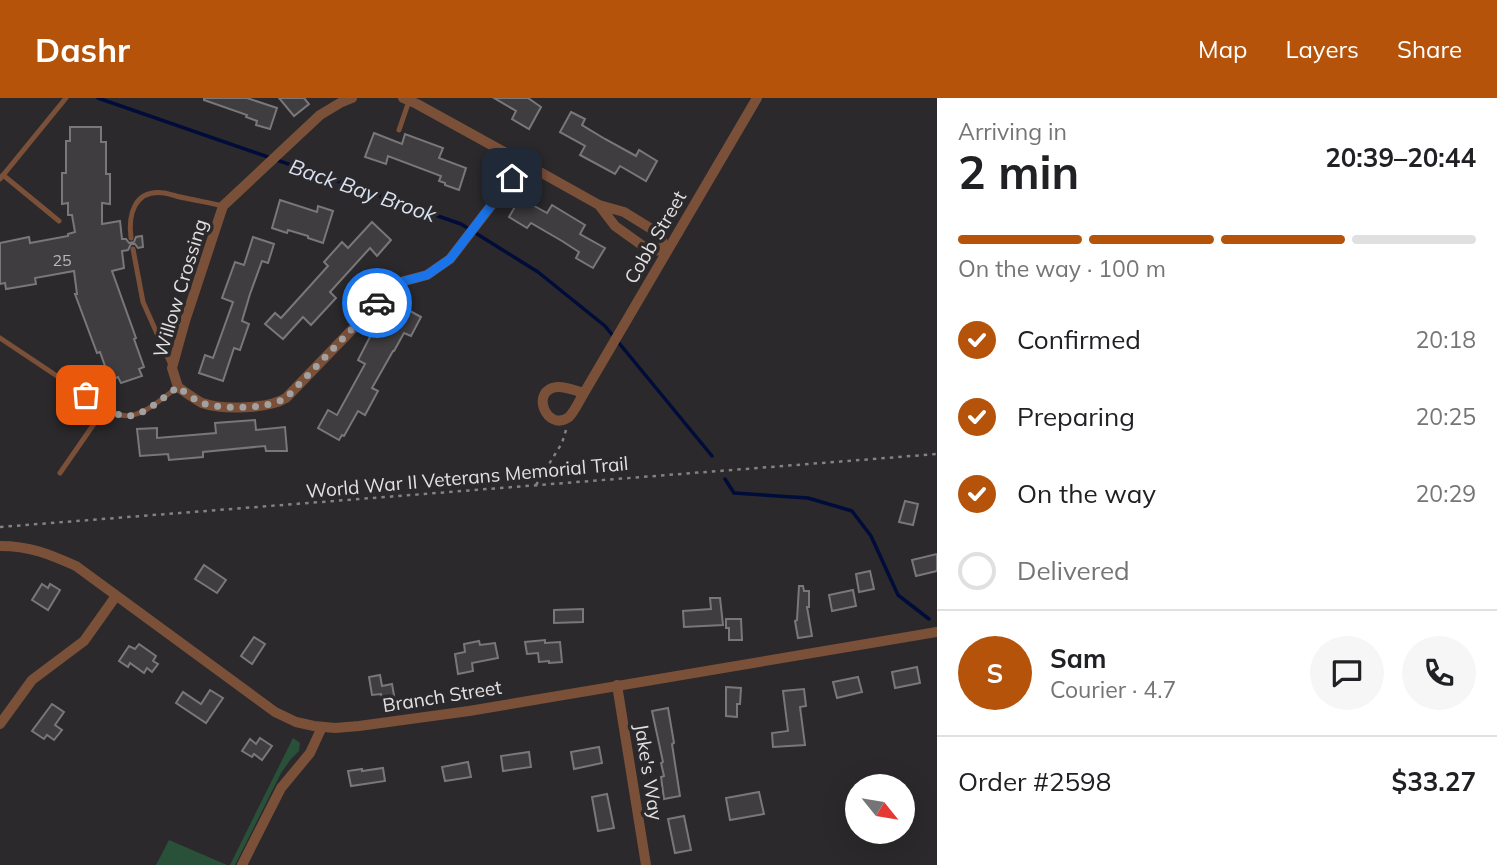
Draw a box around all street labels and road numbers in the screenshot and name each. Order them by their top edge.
street label: Cobb Street [619,186,691,288]
street label: Willow Crossing [148,216,212,360]
street label: World War II Veterans Memorial Trail [305,451,629,503]
street label: Branch Street [381,675,504,717]
street label: Jake's Way [630,722,668,822]

